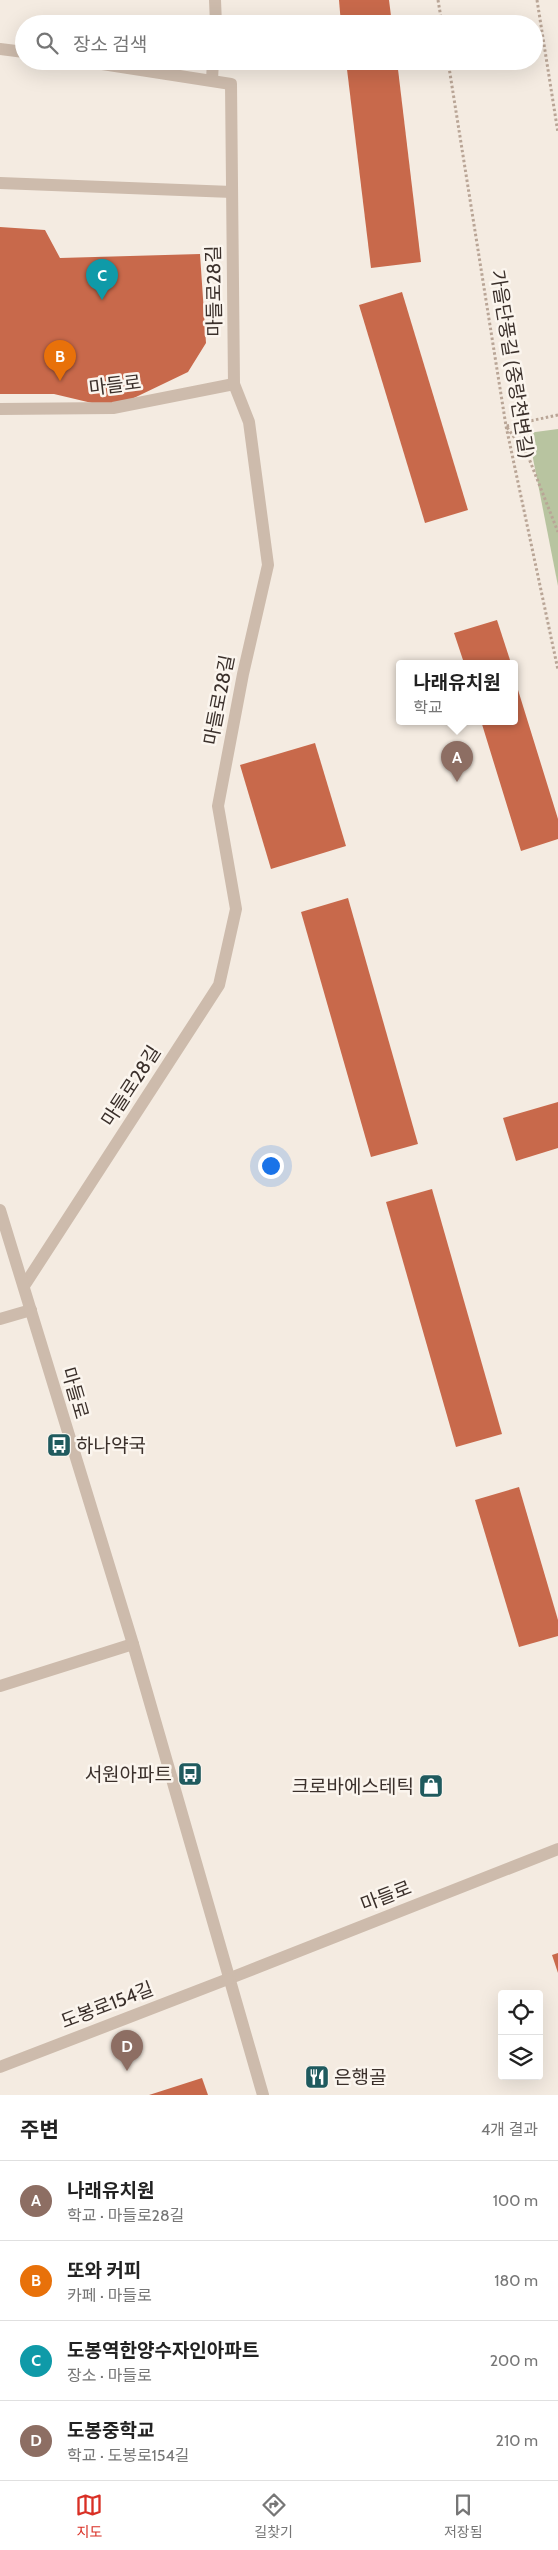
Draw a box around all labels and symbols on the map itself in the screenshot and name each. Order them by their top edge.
street label: 마들로28길 [202,245,226,337]
pin: C [86,259,118,300]
street label: 가을단풍길 (중랑천변길) [486,268,538,460]
pin: B [44,340,76,381]
street label: 마들로 [88,370,142,400]
street label: 마들로28길 [199,653,239,747]
pin: A [441,741,473,782]
street label: 마들로28길 [96,1041,166,1131]
your location [258,1153,284,1179]
street label: 마들로 [57,1365,93,1421]
bus stop icon: 하나약국 [46,1432,72,1458]
place label: 하나약국 [76,1434,146,1457]
bus stop icon: 서원아파트 [177,1761,203,1787]
place label: 서원아파트 [85,1763,172,1786]
shop icon: 크로바에스테틱 [418,1773,444,1799]
place label: 크로바에스테틱 [292,1775,414,1798]
street label: 마들로 [357,1876,415,1916]
street label: 도봉로154길 [57,1977,157,2033]
pin: D [111,2030,143,2071]
restaurant icon: 은행골 [304,2064,330,2090]
place label: 은행골 [334,2066,386,2089]

